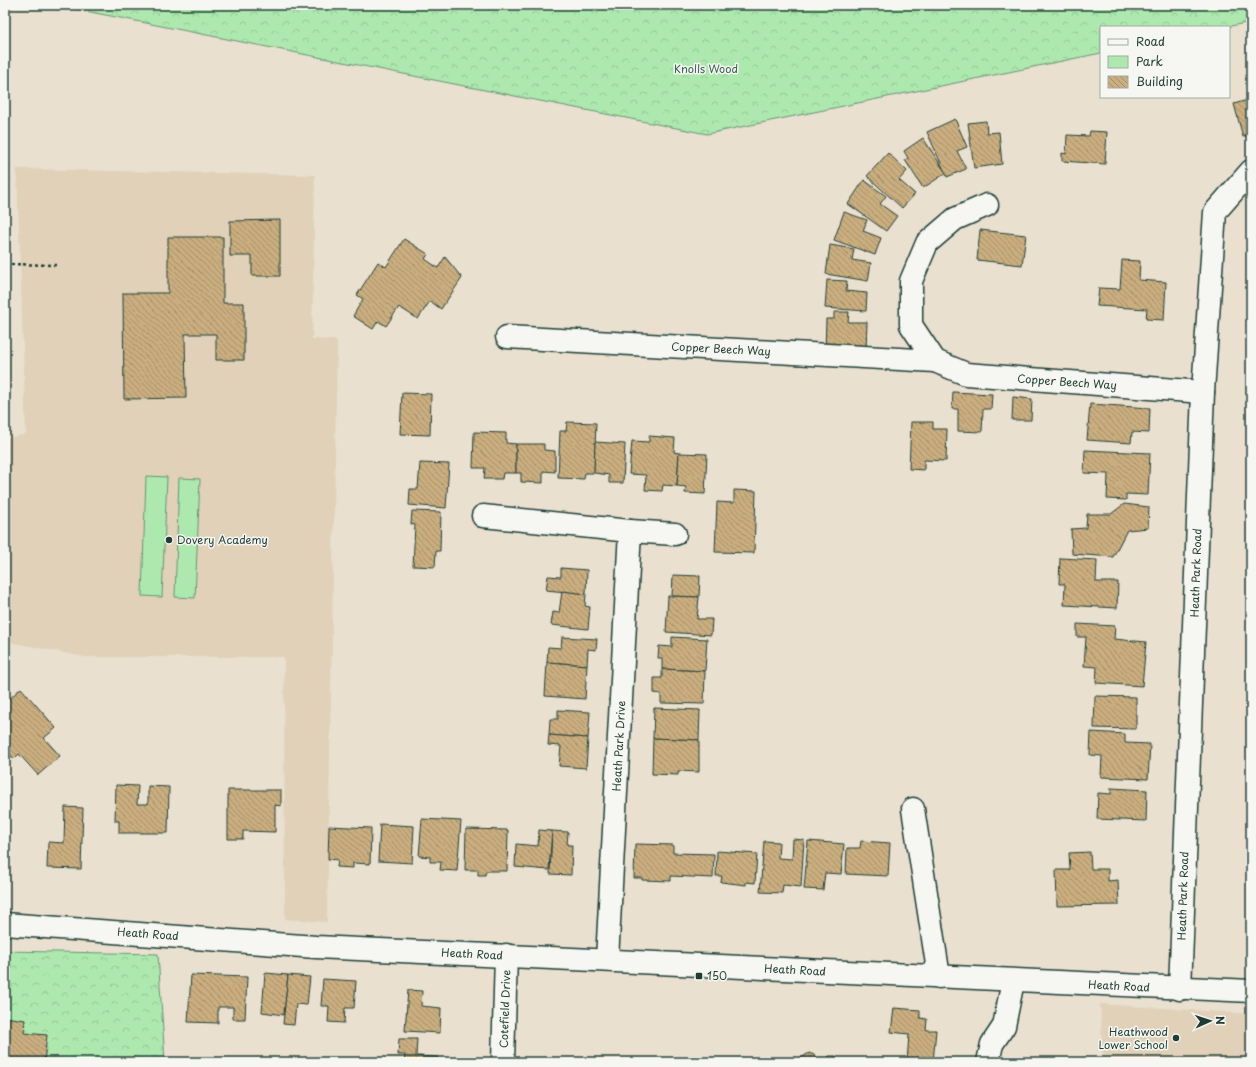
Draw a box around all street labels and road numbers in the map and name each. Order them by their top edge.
street label: Copper Beech Way [671,337,771,360]
street label: Copper Beech Way [1017,370,1117,393]
street label: Heath Park Road [1185,528,1206,618]
street label: Heath Park Drive [608,700,629,792]
street label: Heath Park Road [1172,851,1193,941]
street label: Heath Road [117,923,179,944]
street label: Heath Road [441,943,503,964]
street label: Heath Road [764,959,826,980]
street label: Cotefield Drive [495,969,514,1048]
street label: Heath Road [1088,975,1150,996]

